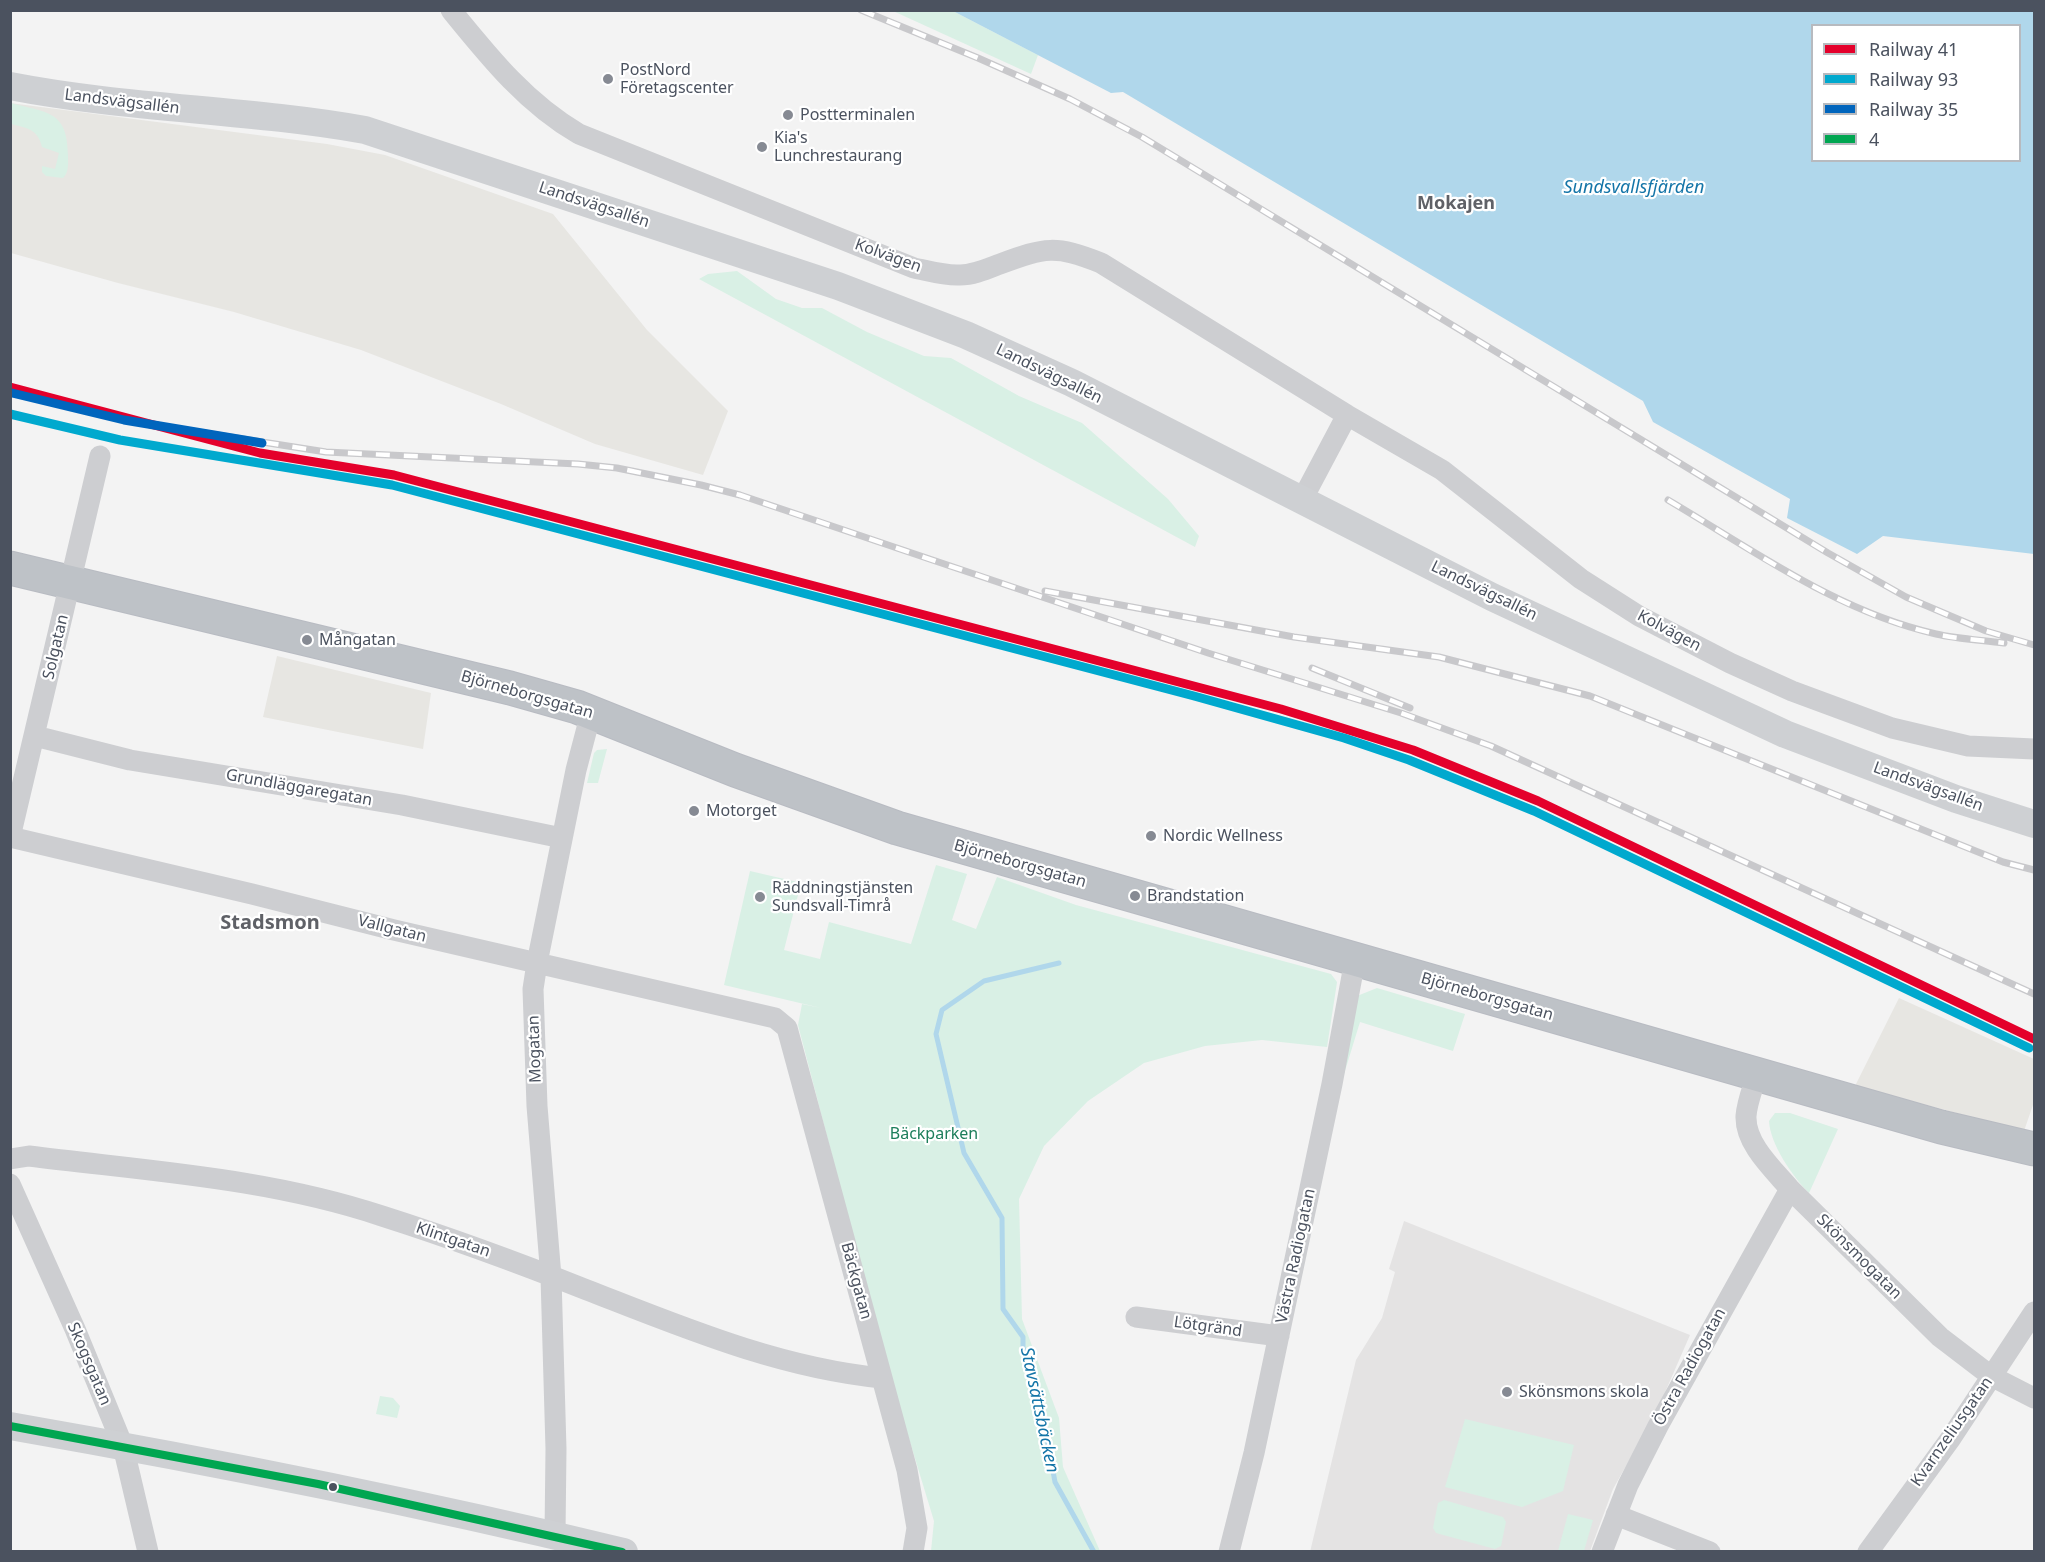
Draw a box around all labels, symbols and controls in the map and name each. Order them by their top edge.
legend [1811,24,2021,162]
text: Railway 41 [1869,37,1958,61]
place label: PostNord Företagscenter [620,60,734,98]
text: Railway 93 [1869,67,1958,91]
marker: PostNord Företagscenter [601,72,615,86]
street label: Landsvägsallén [64,85,180,119]
text: Railway 35 [1869,97,1958,121]
place label: Postterminalen [800,105,915,125]
marker: Postterminalen [781,108,795,122]
text: 4 [1869,127,1879,151]
place label: Kia's Lunchrestaurang [774,128,902,166]
marker: Kia's Lunchrestaurang [755,140,769,154]
water label: Sundsvallsfjärden [1563,177,1705,199]
street label: Landsvägsallén [536,178,652,232]
district label: Mokajen [1417,193,1495,215]
street label: Kolvägen [852,235,924,277]
street label: Landsvägsallén [993,340,1105,408]
street label: Landsvägsallén [1428,557,1540,625]
street label: Kolvägen [1634,606,1704,656]
street label: Solgatan [39,613,73,681]
place label: Mångatan [319,630,396,650]
marker: Mångatan [300,633,314,647]
street label: Björneborgsgatan [459,667,595,723]
street label: Landsvägsallén [1870,758,1986,816]
street label: Grundläggaregatan [224,766,374,810]
place label: Motorget [706,801,777,821]
marker: Motorget [687,804,701,818]
place label: Nordic Wellness [1163,826,1283,846]
marker: Nordic Wellness [1144,829,1158,843]
street label: Björneborgsgatan [952,836,1088,892]
place label: Räddningstjänsten Sundsvall-Timrå [772,878,913,916]
place label: Brandstation [1147,886,1244,906]
marker: Brandstation [1128,889,1142,903]
marker: Räddningstjänsten Sundsvall-Timrå [753,890,767,904]
district label: Stadsmon [220,911,320,935]
street label: Vallgatan [356,911,428,947]
street label: Björneborgsgatan [1419,969,1555,1025]
street label: Mogatan [524,1015,546,1083]
park label: Bäckparken [890,1124,978,1144]
street label: Västra Radiogatan [1272,1187,1320,1325]
street label: Skönsmogatan [1812,1210,1906,1304]
street label: Klintgatan [413,1218,493,1262]
street label: Bäckgatan [836,1240,876,1322]
street label: Östra Radiogatan [1650,1305,1730,1429]
street label: Lötgränd [1173,1313,1243,1341]
street label: Skogsgatan [63,1320,115,1408]
water label: Stavsättsbäcken [1015,1345,1063,1475]
street label: Kvarnzeliusgatan [1907,1374,1997,1490]
place label: Skönsmons skola [1519,1382,1649,1402]
marker: Skönsmons skola [1500,1385,1514,1399]
unlabelled marker [327,1481,339,1493]

